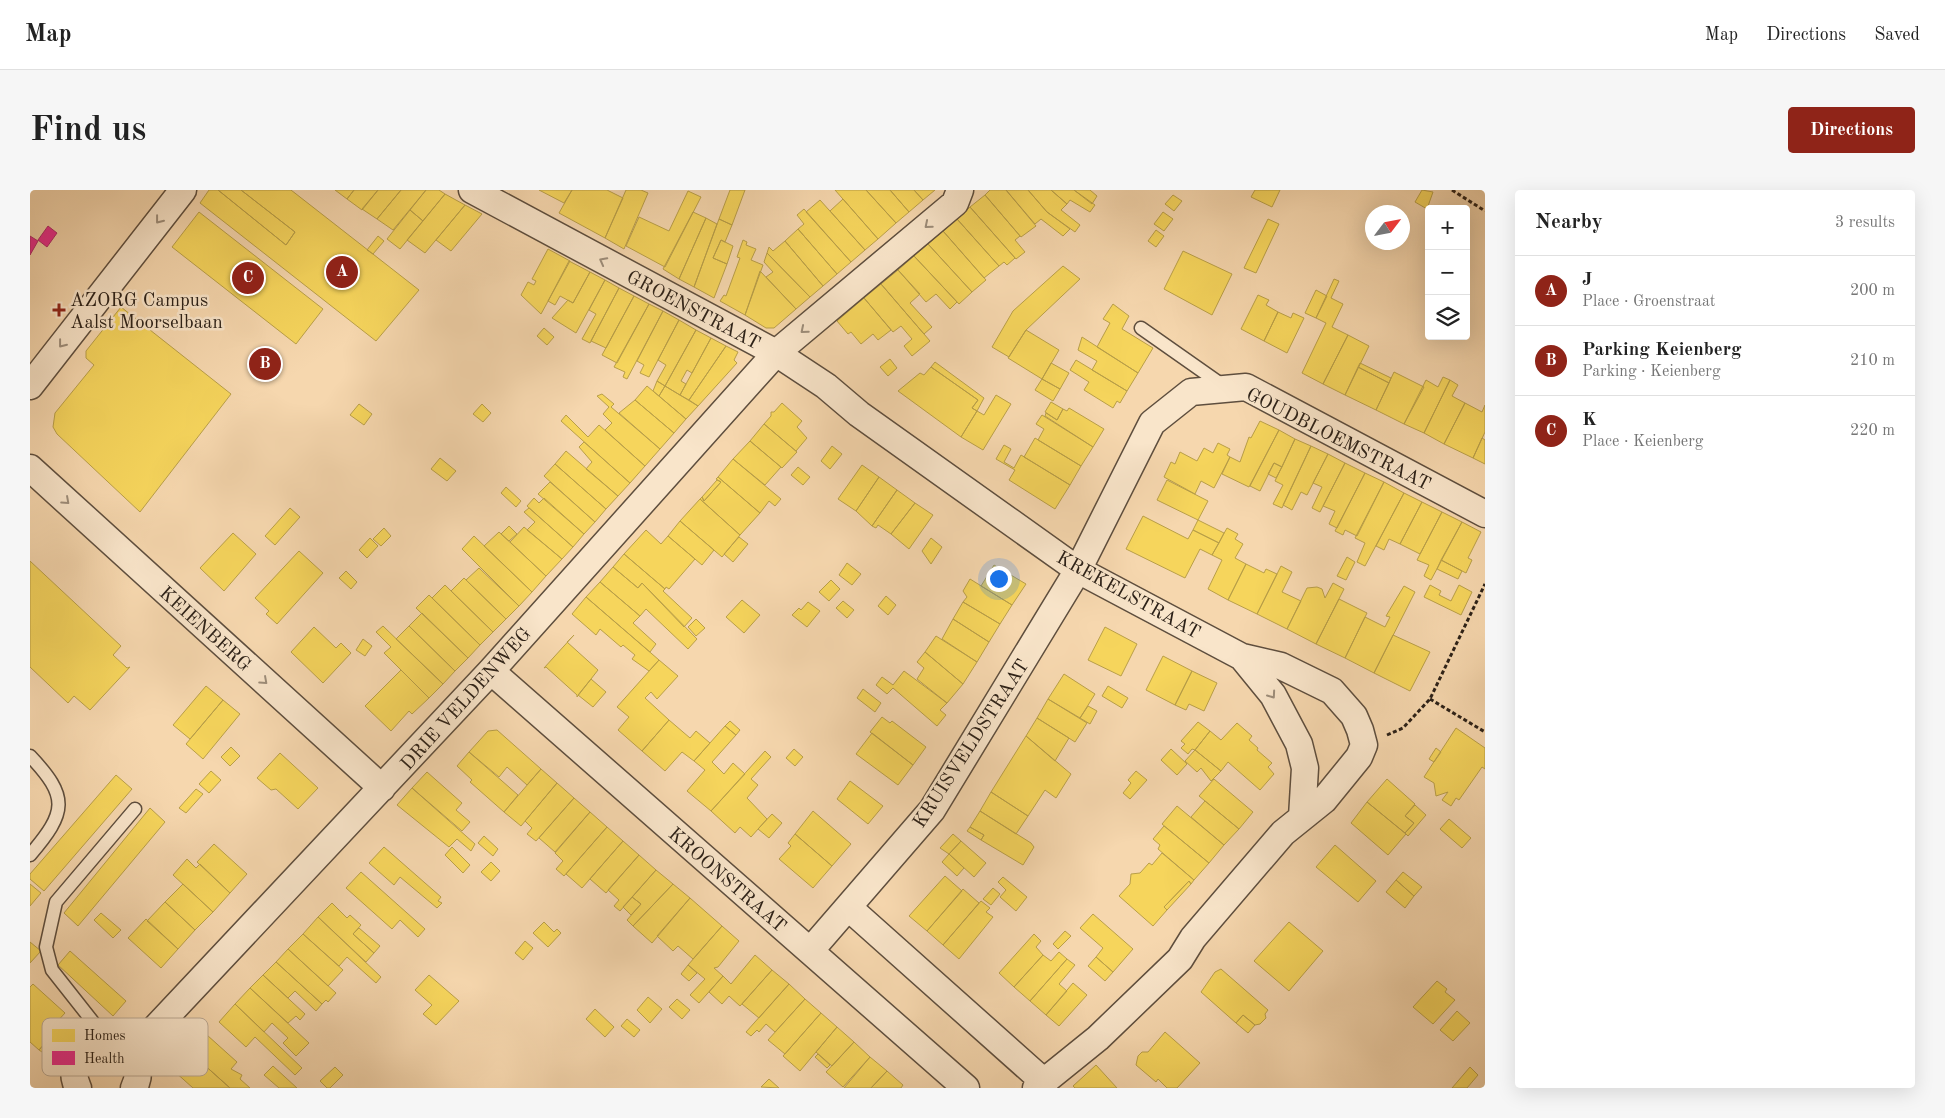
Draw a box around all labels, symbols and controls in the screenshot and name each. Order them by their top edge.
text: Map [25,23,72,47]
text: Map [1705,26,1738,44]
text: Directions [1766,26,1846,44]
text: Saved [1874,26,1920,44]
button: Directions [1788,107,1915,153]
text: Find us [30,113,146,148]
north arrow [1365,205,1410,250]
map controls [1425,205,1470,340]
button: + [1425,205,1470,250]
text: Nearby [1535,212,1603,233]
one-way arrow [157,214,165,223]
text: 3 results [1835,215,1895,231]
one-way arrow [925,220,934,229]
button: − [1425,250,1470,295]
pin: A [326,253,358,291]
one-way arrow [599,257,608,267]
pin: C [232,259,264,297]
street label: GROENSTRAAT [623,268,763,354]
text: J [1582,271,1592,290]
text: A [1545,283,1557,299]
text: 200 m [1850,283,1895,299]
place label: AZORG Campus Aalst Moorselbaan [70,292,223,333]
text: Place · Groenstraat [1582,294,1715,310]
button: layers [1425,295,1470,340]
marker: AZORG Campus Aalst Moorselbaan [52,303,66,317]
one-way arrow [801,324,810,333]
one-way arrow [60,338,68,347]
text: Parking Keienberg [1582,341,1742,360]
pin: B [249,345,281,383]
text: B [1545,353,1557,369]
text: 210 m [1850,353,1895,369]
text: Parking · Keienberg [1582,364,1721,380]
street label: GOUDBLOEMSTRAAT [1243,385,1433,495]
text: K [1582,411,1597,430]
text: C [1546,423,1556,439]
text: 220 m [1850,423,1895,439]
text: Place · Keienberg [1582,434,1703,450]
one-way arrow [60,495,69,504]
street label: KREKELSTRAAT [1053,549,1203,644]
your location [986,566,1012,592]
street label: KEIENBERG [155,584,254,676]
street label: DRIE VELDENWEG [398,625,536,775]
street label: KRUISVELDSTRAAT [911,657,1034,832]
one-way arrow [258,675,267,684]
one-way arrow [1266,689,1275,699]
street label: KROONSTRAAT [664,825,789,937]
legend [42,1018,208,1076]
text: Homes [84,1029,126,1043]
text: Health [84,1052,125,1066]

